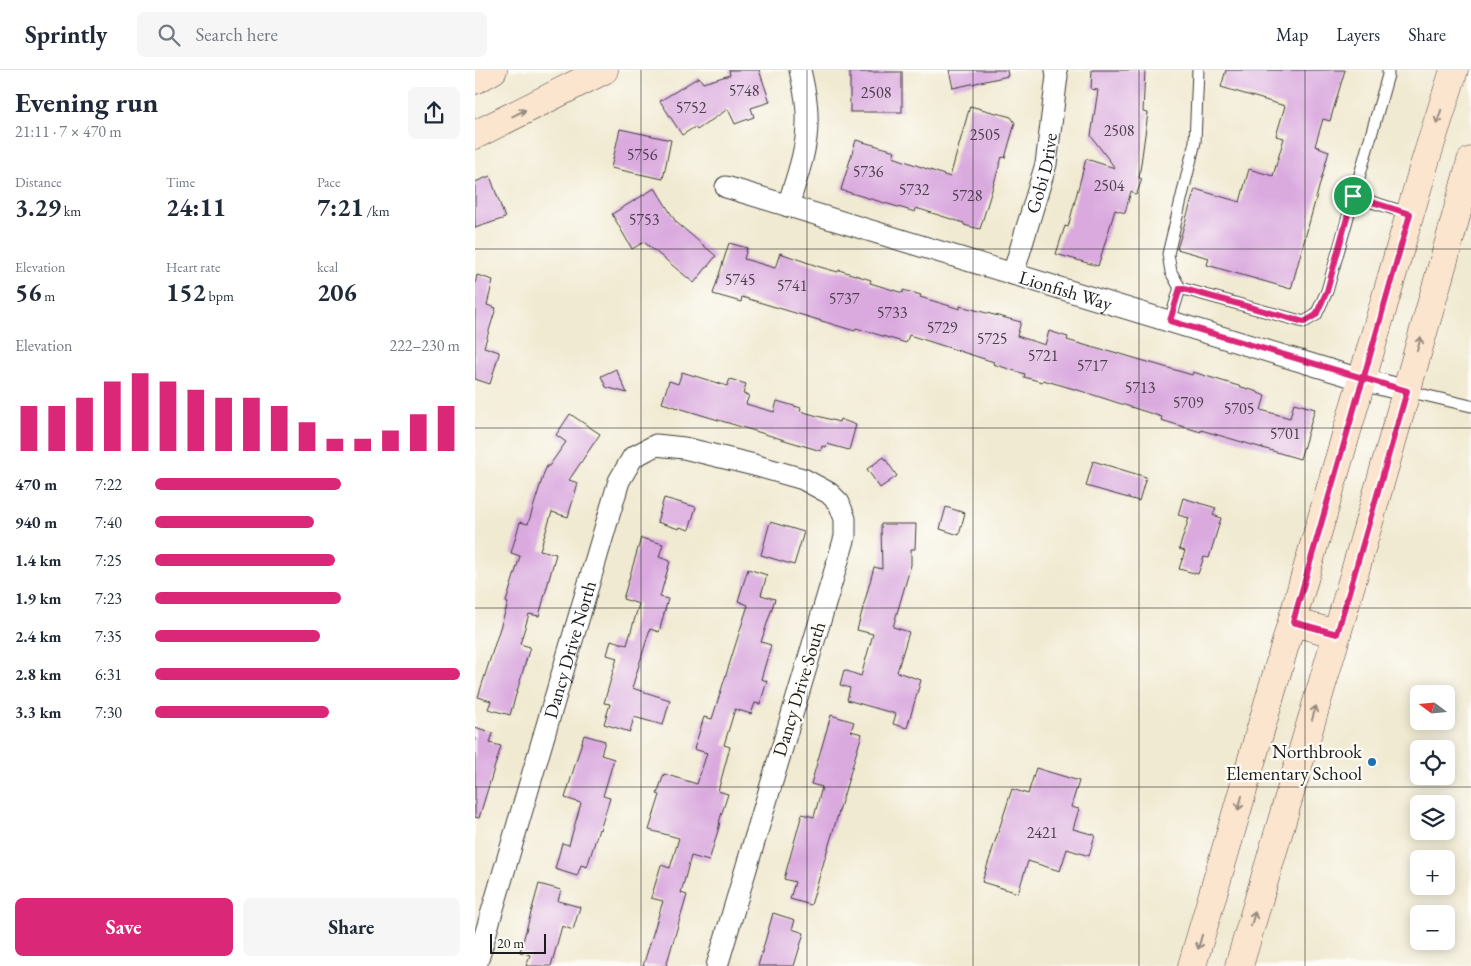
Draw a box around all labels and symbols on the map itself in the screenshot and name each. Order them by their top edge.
house number: 5748 [729,80,760,101]
house number: 2508 [861,82,892,103]
house number: 5752 [676,97,707,118]
one-way arrow [511,108,526,117]
one-way arrow [1434,108,1444,124]
house number: 2508 [1104,120,1135,141]
house number: 2505 [970,124,1000,145]
street label: Gobi Drive [1019,131,1062,216]
house number: 5756 [627,144,658,165]
house number: 5736 [853,161,884,182]
house number: 2504 [1094,175,1125,196]
pin [1332,175,1374,217]
house number: 5732 [899,179,930,200]
house number: 5728 [952,185,983,206]
house number: 5753 [629,209,660,230]
street label: Lionfish Way [1016,264,1116,316]
house number: 5745 [725,269,755,290]
house number: 5741 [777,275,807,296]
house number: 5737 [829,288,860,309]
house number: 5733 [877,302,908,323]
house number: 5729 [927,317,958,338]
house number: 5725 [977,328,1007,349]
one-way arrow [1415,337,1425,353]
house number: 5721 [1028,345,1058,366]
house number: 5717 [1077,355,1108,376]
house number: 5713 [1125,377,1156,398]
house number: 5709 [1173,392,1204,413]
house number: 5705 [1224,398,1254,419]
house number: 5701 [1270,423,1300,444]
street label: Dancy Drive North [537,577,602,721]
street label: Dancy Drive South [767,618,831,760]
north arrow [1410,685,1455,730]
one-way arrow [1309,705,1319,721]
place label: Northbrook Elementary School [1226,739,1363,786]
marker: Northbrook Elementary School [1366,756,1378,768]
one-way arrow [1235,795,1245,811]
house number: 2421 [1027,822,1057,843]
one-way arrow [1249,912,1259,928]
scale bar [490,931,546,954]
one-way arrow [1194,933,1204,949]

